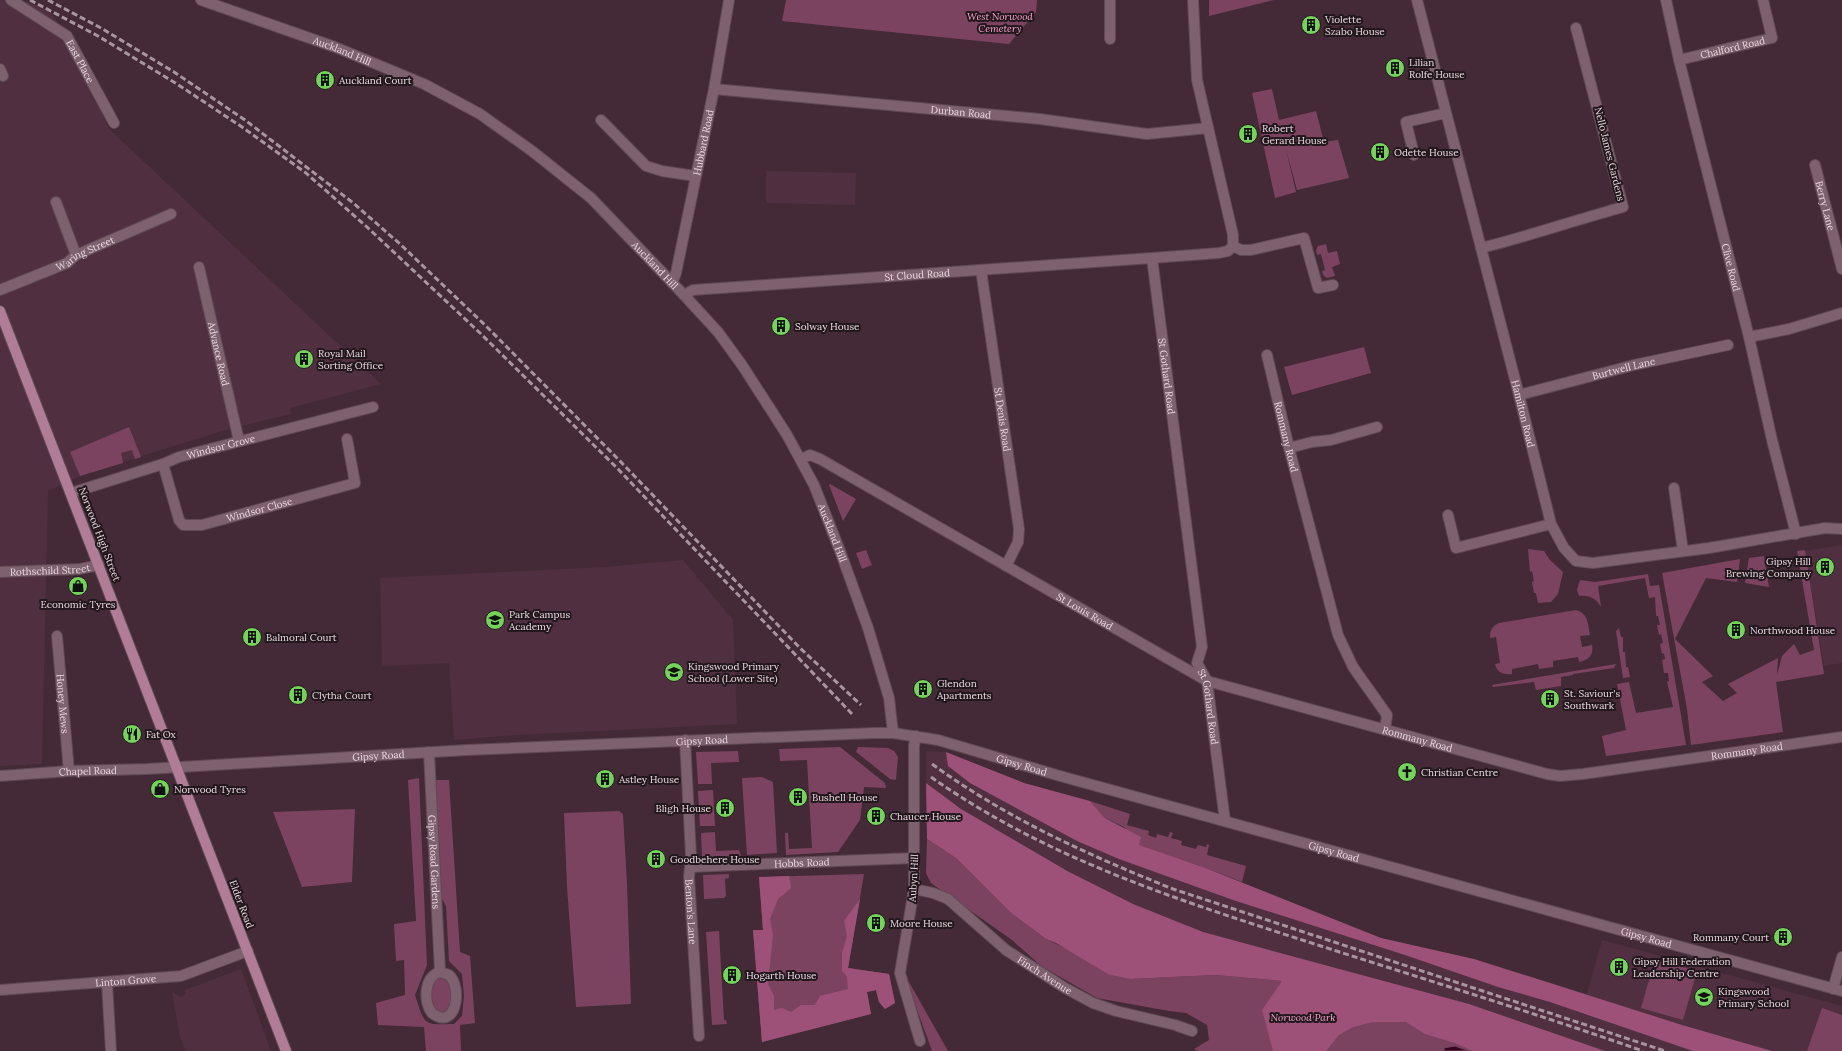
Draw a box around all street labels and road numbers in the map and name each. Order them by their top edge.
street label: Auckland Hill [310,33,373,68]
street label: Chalford Road [1699,34,1766,62]
street label: East Place [63,37,97,86]
street label: Durban Road [930,103,992,121]
street label: Nello James Gardens [1592,106,1628,203]
street label: Hubbard Road [690,109,717,177]
street label: Berry Lane [1812,179,1838,233]
street label: Waring Street [54,233,117,274]
street label: Auckland Hill [628,238,681,292]
street label: Clive Road [1719,242,1743,293]
street label: St Cloud Road [884,266,950,284]
street label: Advance Road [205,320,232,387]
street label: St Gothard Road [1155,337,1178,415]
street label: Burtwell Lane [1591,355,1657,383]
street label: Hamilton Road [1508,378,1538,449]
street label: St Denis Road [991,387,1014,452]
street label: Rommany Road [1271,400,1301,474]
street label: Windsor Grove [185,432,257,462]
street label: Norwood High Street [76,486,123,583]
street label: Windsor Close [225,494,294,525]
street label: Auckland Hill [815,501,850,564]
street label: Rothschild Street [10,561,92,579]
street label: St Louis Road [1054,590,1115,633]
street label: St Gothard Road [1195,667,1221,745]
street label: Honey Mews [53,673,72,735]
street label: Rommany Road [1381,723,1454,755]
street label: Gipsy Road [676,733,728,748]
street label: Rommany Road [1710,740,1784,763]
street label: Gipsy Road [352,748,405,764]
street label: Gipsy Road [995,752,1049,779]
street label: Chapel Road [58,764,117,779]
street label: Gipsy Road Gardens [425,815,443,910]
street label: Gipsy Road [1307,839,1361,865]
street label: Aubyn Hill [906,853,921,903]
street label: Hobbs Road [774,855,830,871]
street label: Elder Road [226,878,257,930]
street label: Benton's Lane [682,879,699,945]
street label: Gipsy Road [1619,925,1673,951]
street label: Finch Avenue [1015,953,1075,998]
street label: Linton Grove [95,972,157,990]

